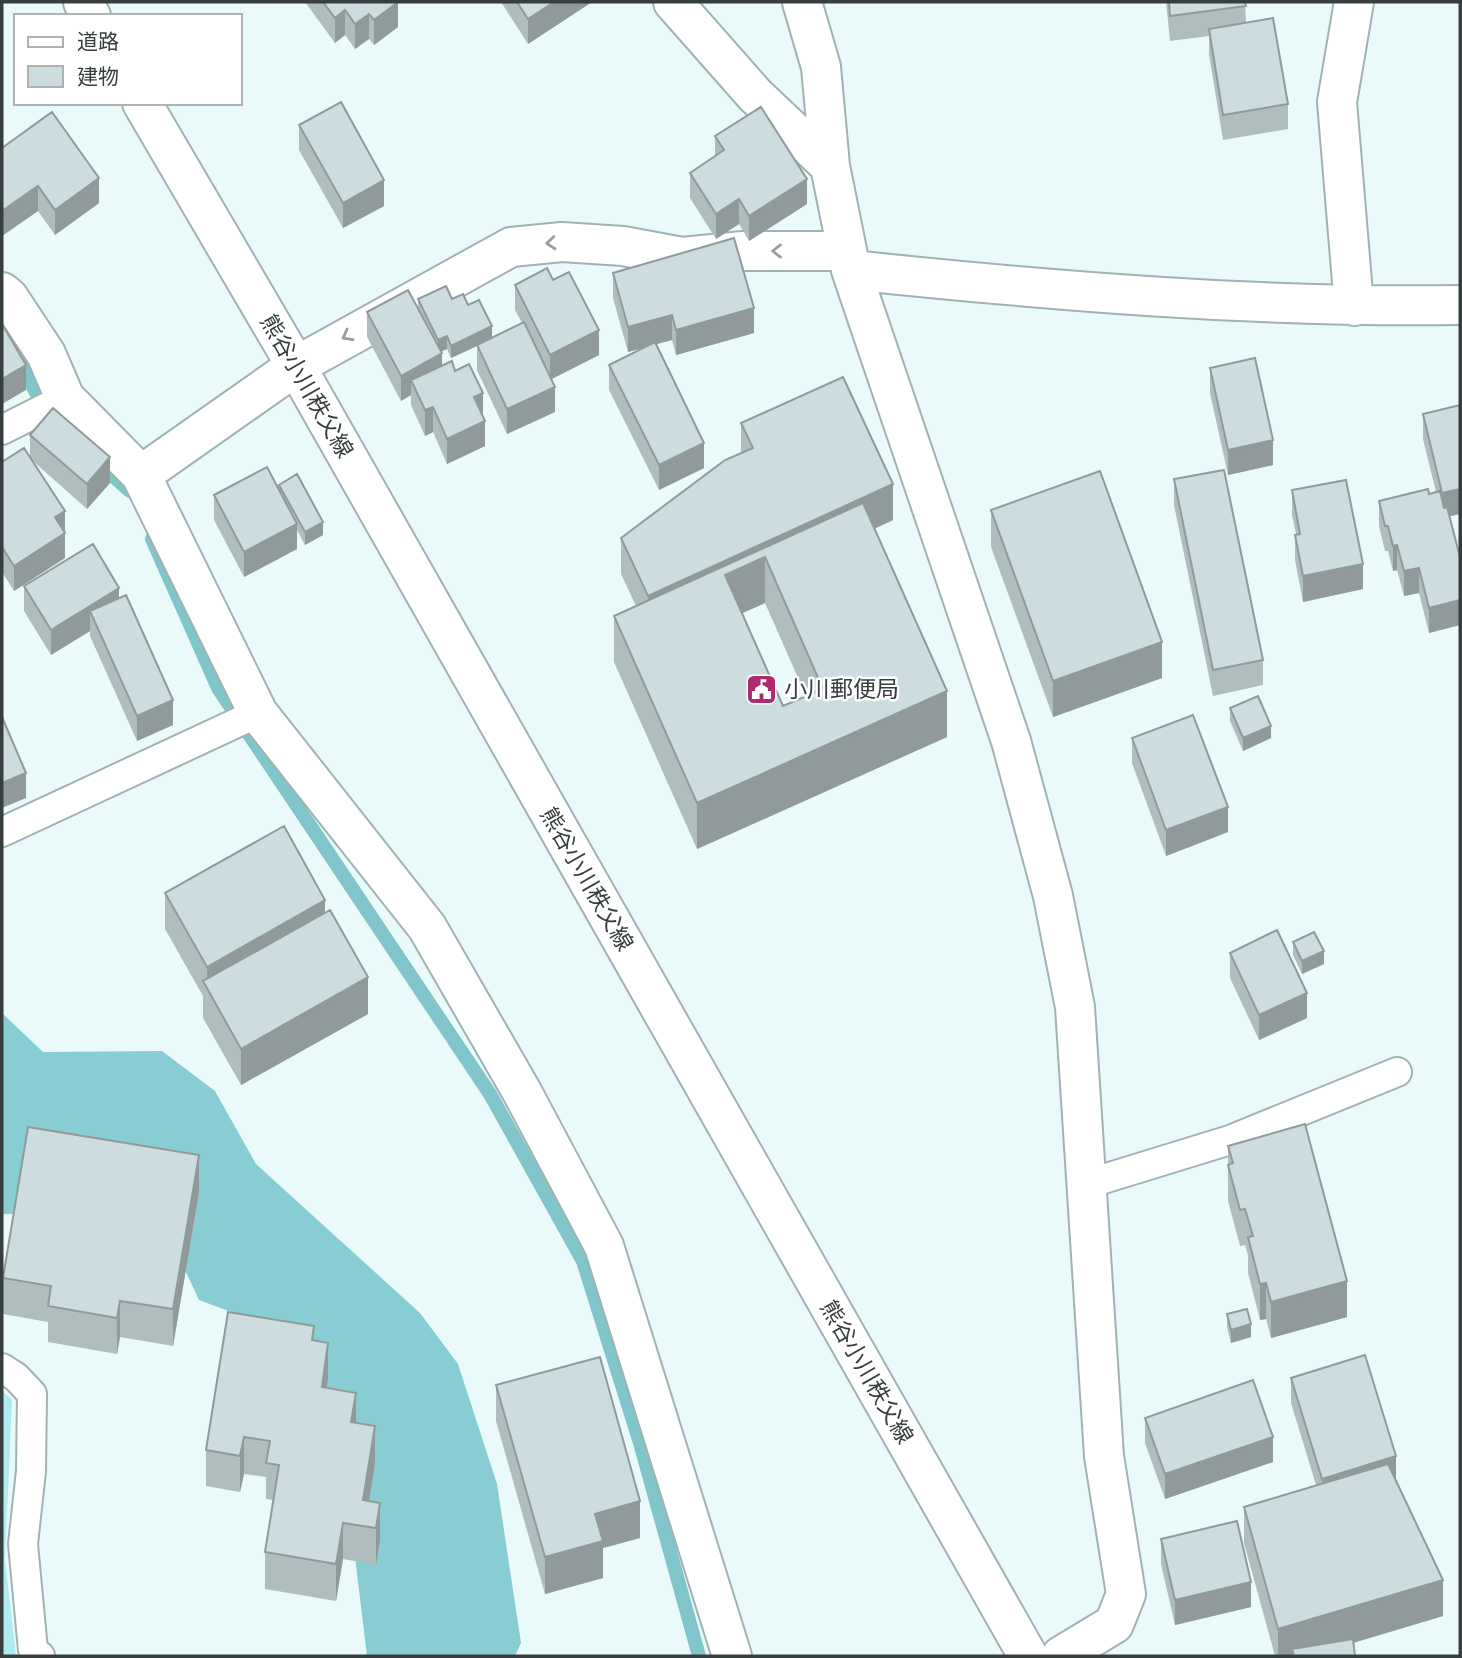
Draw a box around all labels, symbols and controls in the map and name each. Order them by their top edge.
legend [14,14,242,105]
text: 道路 [77,29,119,55]
text: 建物 [77,64,119,90]
one-way arrow [545,235,556,250]
one-way arrow [772,243,782,259]
street label: 熊谷小川秩父線 [255,309,359,463]
one-way arrow [342,328,354,341]
public building icon: 小川郵便局 [744,672,778,706]
place label: 小川郵便局 [784,675,899,703]
street label: 熊谷小川秩父線 [535,802,639,956]
street label: 熊谷小川秩父線 [815,1295,919,1449]

